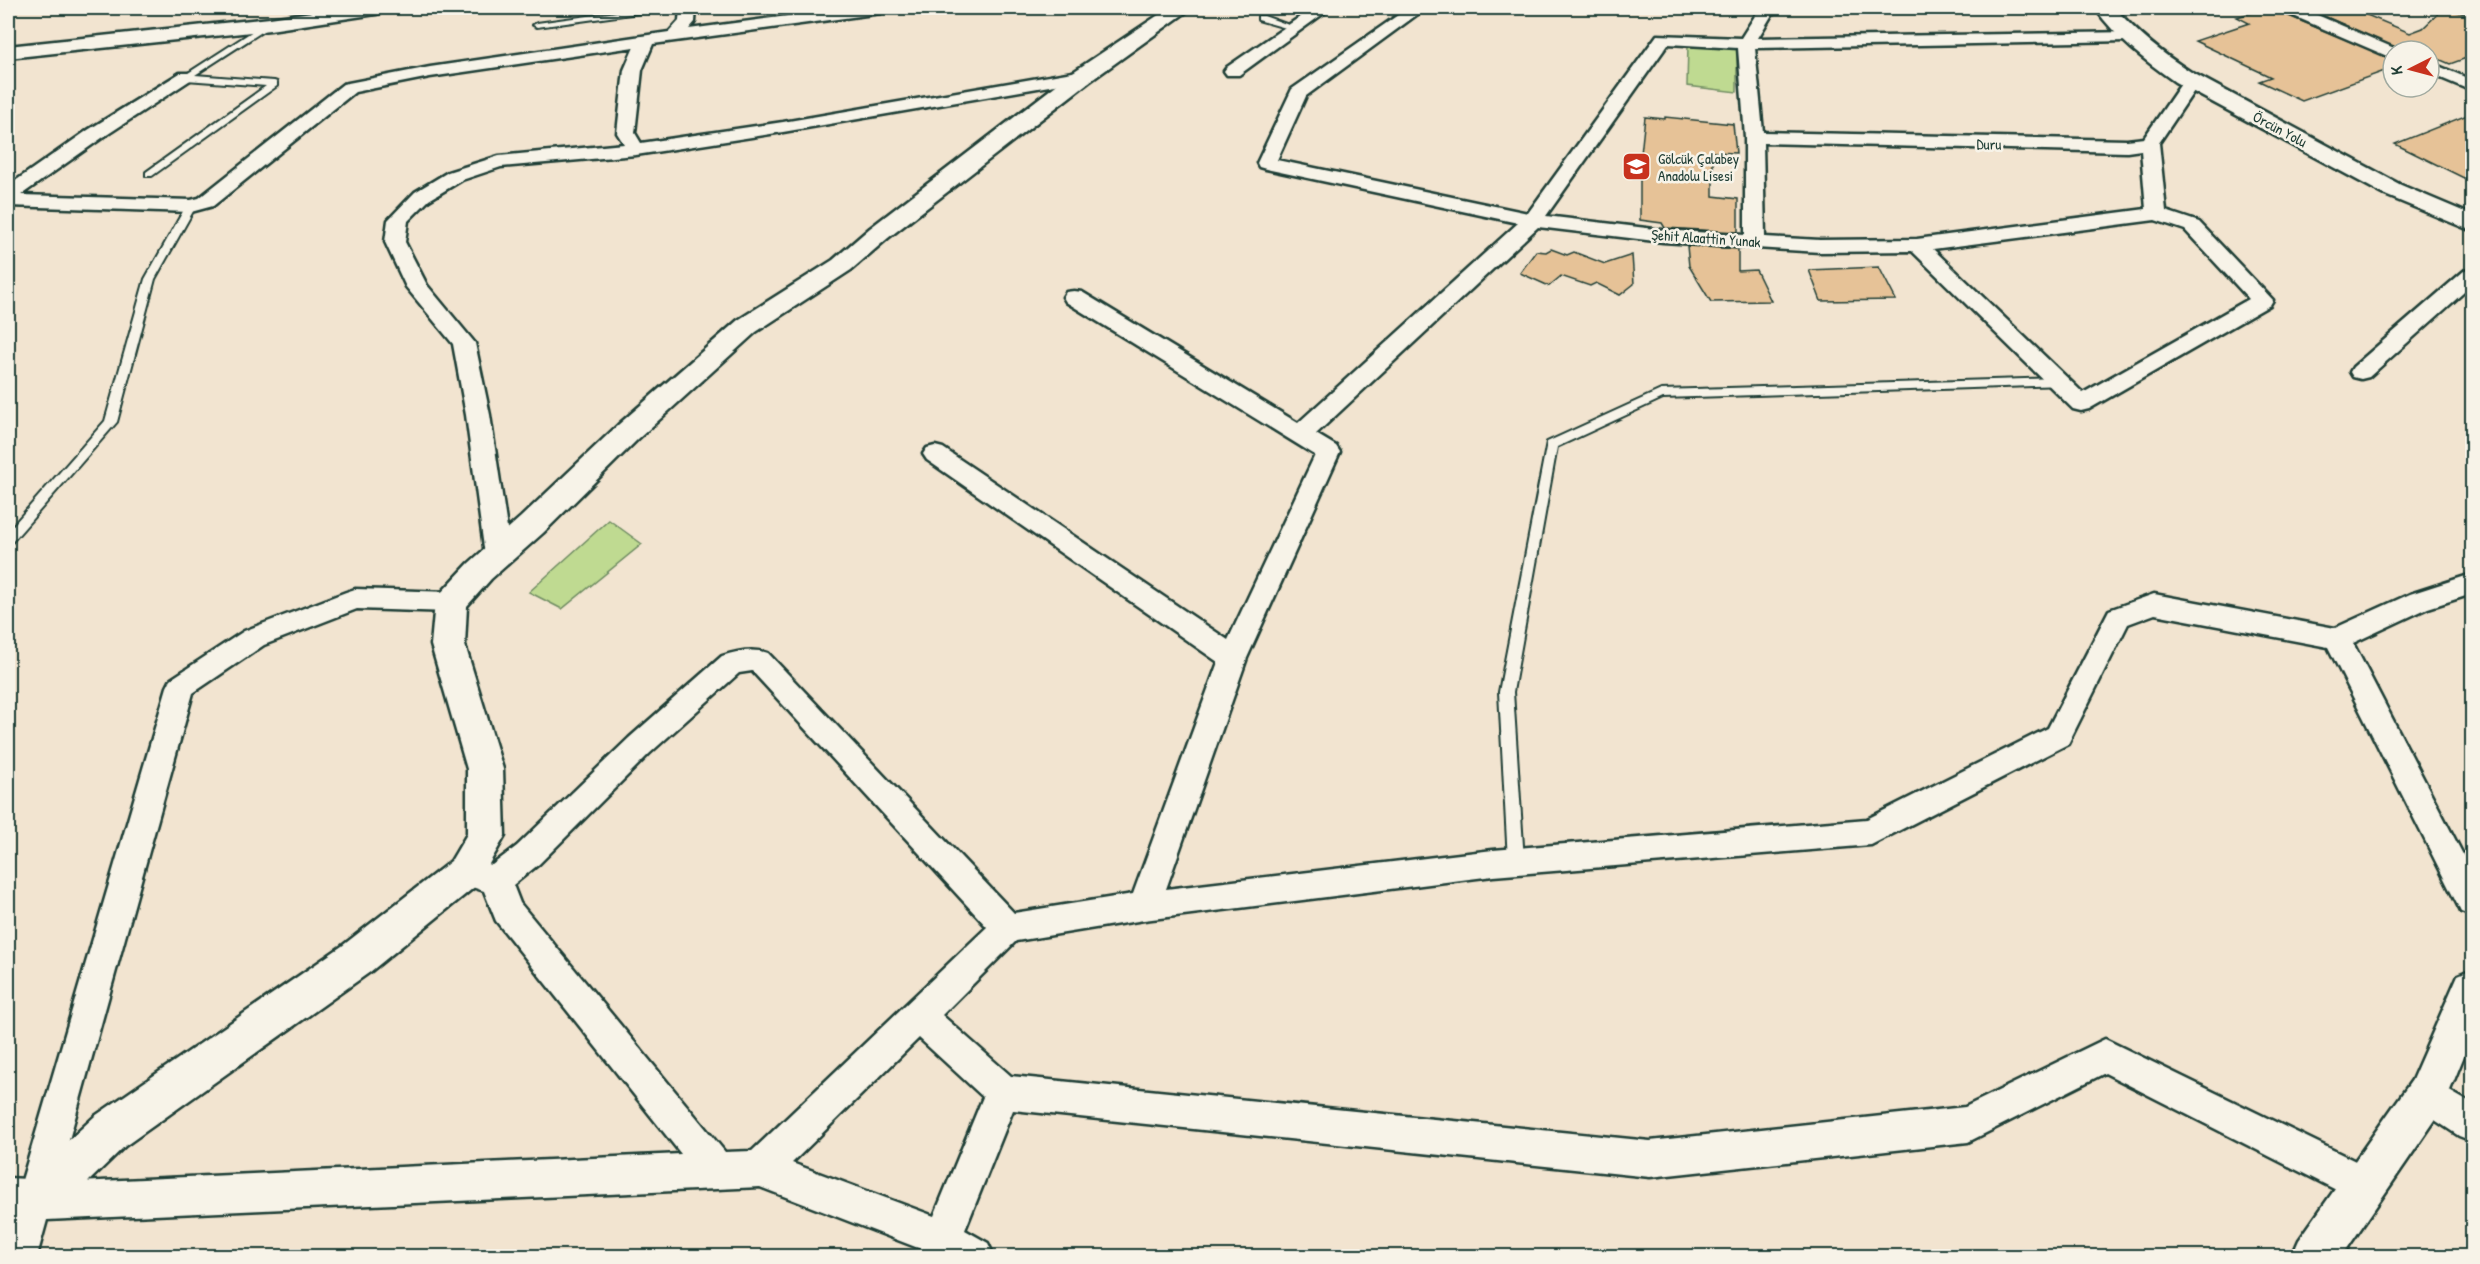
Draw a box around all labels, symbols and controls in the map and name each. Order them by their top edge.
north arrow [2381,39,2441,99]
text: K [2385,65,2407,76]
street label: Örcün Yolu [2249,106,2311,152]
street label: Duru [1976,133,2002,155]
place label: Gölcük Çalabey Anadolu Lisesi [1658,148,1739,186]
school or university icon: Gölcük Çalabey Anadolu Lisesi [1621,151,1653,183]
street label: Şehit Alaattin Yunak [1651,224,1761,252]

